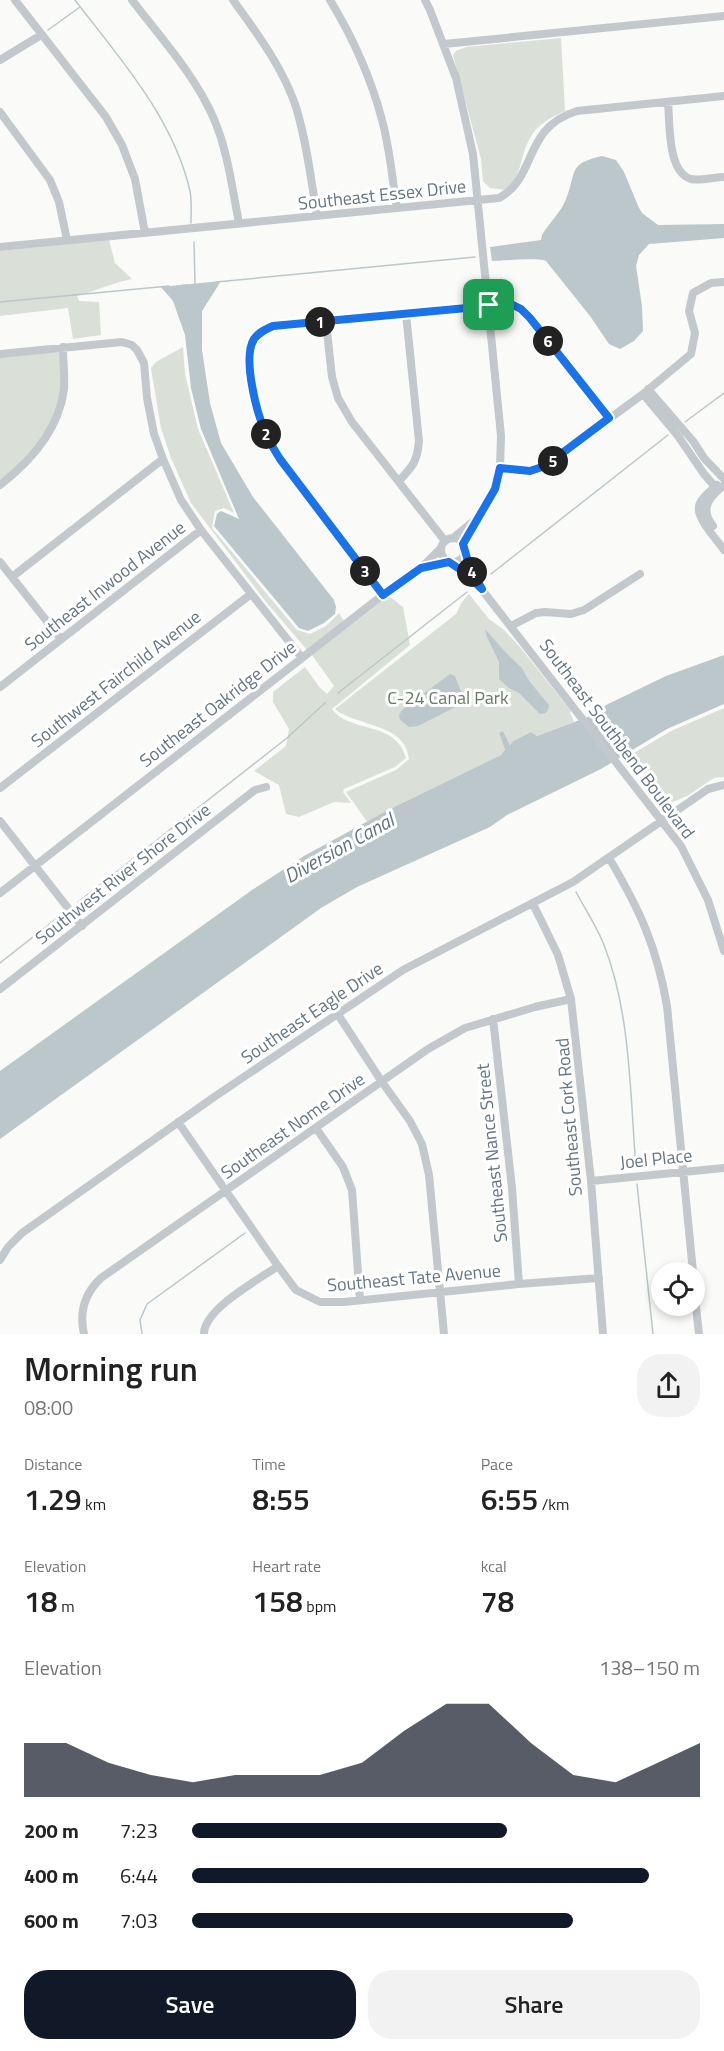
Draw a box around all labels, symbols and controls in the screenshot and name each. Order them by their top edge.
street label: Southeast Essex Drive [297,172,467,217]
pin [463,279,514,330]
icon: arrive [472,288,505,321]
pin: 1 [305,307,335,337]
text: 1 [316,310,324,334]
pin: 6 [533,326,563,356]
text: 6 [544,329,552,353]
pin: 2 [251,419,281,449]
text: 2 [262,422,270,446]
pin: 5 [538,446,568,476]
text: 5 [549,449,557,473]
street label: Southeast Inwood Avenue [18,514,191,657]
pin: 3 [350,556,380,586]
pin: 4 [457,557,487,587]
text: 3 [361,559,369,583]
text: 4 [468,560,476,584]
street label: Southwest Fairchild Avenue [25,604,206,754]
street label: Southeast Southbend Boulevard [533,633,702,844]
street label: Southeast Oakridge Drive [134,634,302,773]
park label: C-24 Canal Park [387,684,509,711]
street label: Southwest River Shore Drive [29,796,216,951]
water label: Diversion Canal [278,803,402,891]
street label: Southeast Eagle Drive [235,955,388,1070]
street label: Southeast Cork Road [548,1037,589,1197]
street label: Southeast Nance Street [469,1062,514,1244]
street label: Southeast Nome Drive [215,1066,370,1186]
street label: Joel Place [618,1141,693,1176]
street label: Southeast Tate Avenue [326,1256,502,1299]
map controls [651,1262,705,1316]
button: locate [651,1262,705,1316]
text: Morning run [24,1344,198,1394]
button: share [637,1354,700,1417]
text: 08:00 [24,1392,73,1423]
text: Distance [24,1452,82,1476]
text: Time [252,1452,286,1476]
text: Pace [481,1452,513,1476]
text: 1.29 [24,1476,82,1522]
text: 8:55 [252,1476,310,1522]
text: 6:55 [481,1476,538,1522]
text: km [82,1492,106,1516]
text: /km [538,1492,569,1516]
text: Elevation [24,1554,86,1578]
text: Heart rate [252,1554,321,1578]
text: kcal [481,1554,507,1578]
text: 18 [24,1578,58,1624]
text: 158 [252,1578,303,1624]
text: 78 [481,1578,514,1624]
text: m [58,1594,75,1618]
text: bpm [303,1594,336,1618]
text: Elevation [24,1652,102,1683]
text: 138–150 m [599,1652,700,1683]
text: 200 m [24,1815,79,1846]
text: 7:23 [120,1815,158,1846]
text: 400 m [24,1860,79,1891]
text: 6:44 [120,1860,158,1891]
text: 600 m [24,1905,79,1936]
text: 7:03 [120,1905,158,1936]
button: Save [24,1970,356,2039]
button: Share [368,1970,700,2039]

